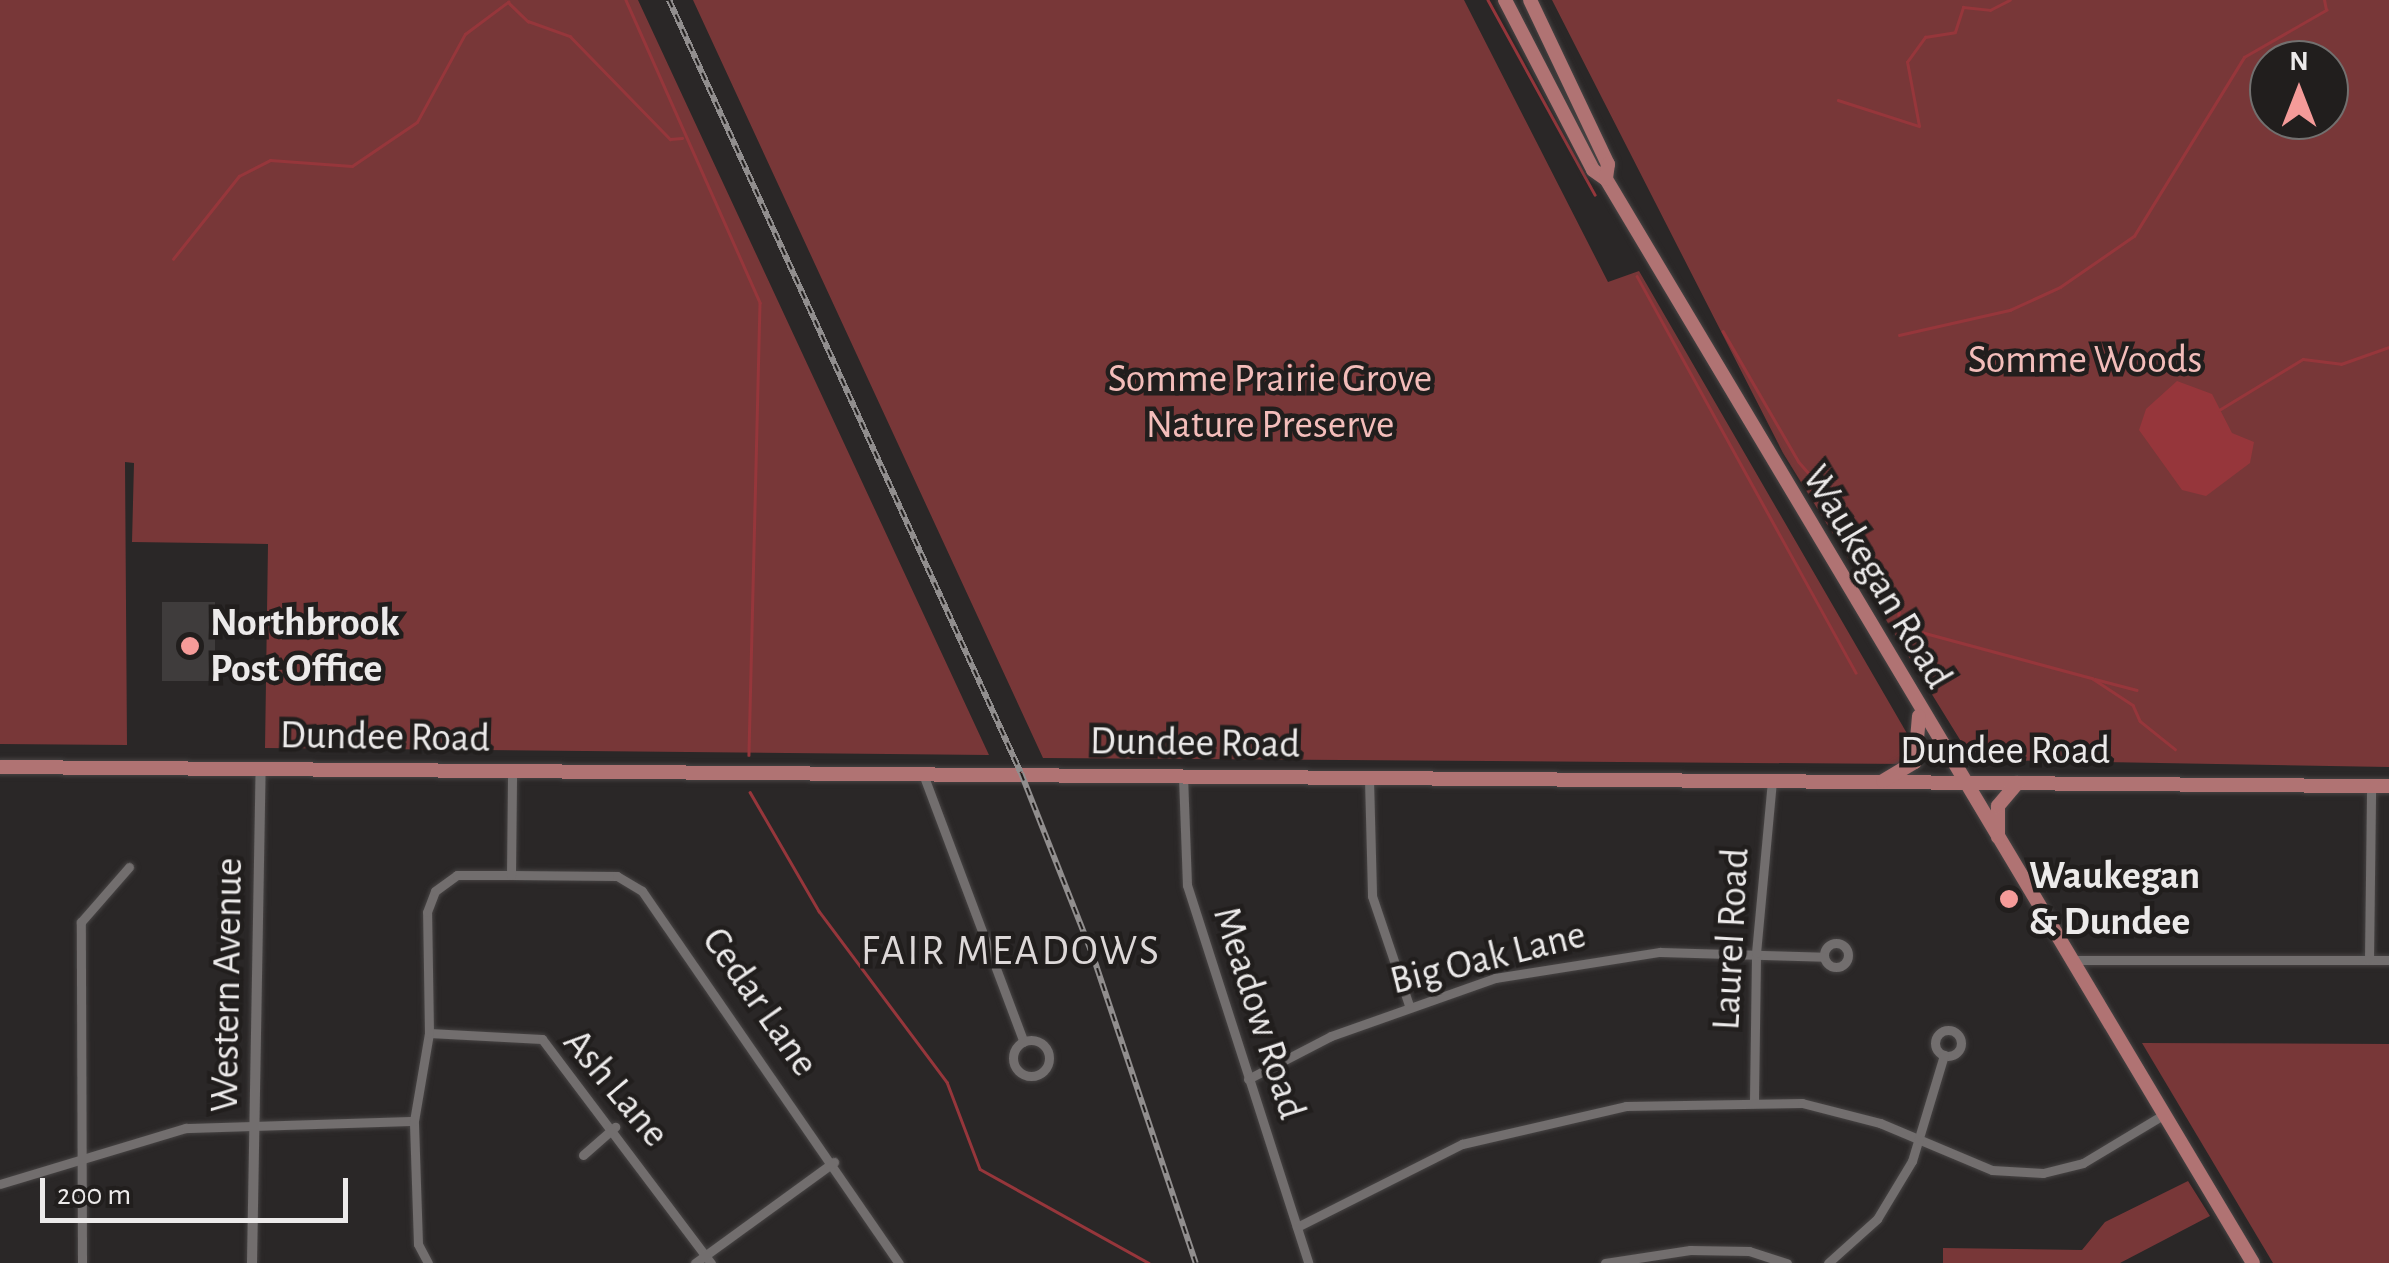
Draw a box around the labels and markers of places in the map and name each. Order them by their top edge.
place label: Northbrook Post Office [210,599,399,693]
marker: Northbrook Post Office [179,635,201,657]
place label: Waukegan & Dundee [2029,852,2200,946]
marker: Waukegan & Dundee [1998,888,2020,910]

